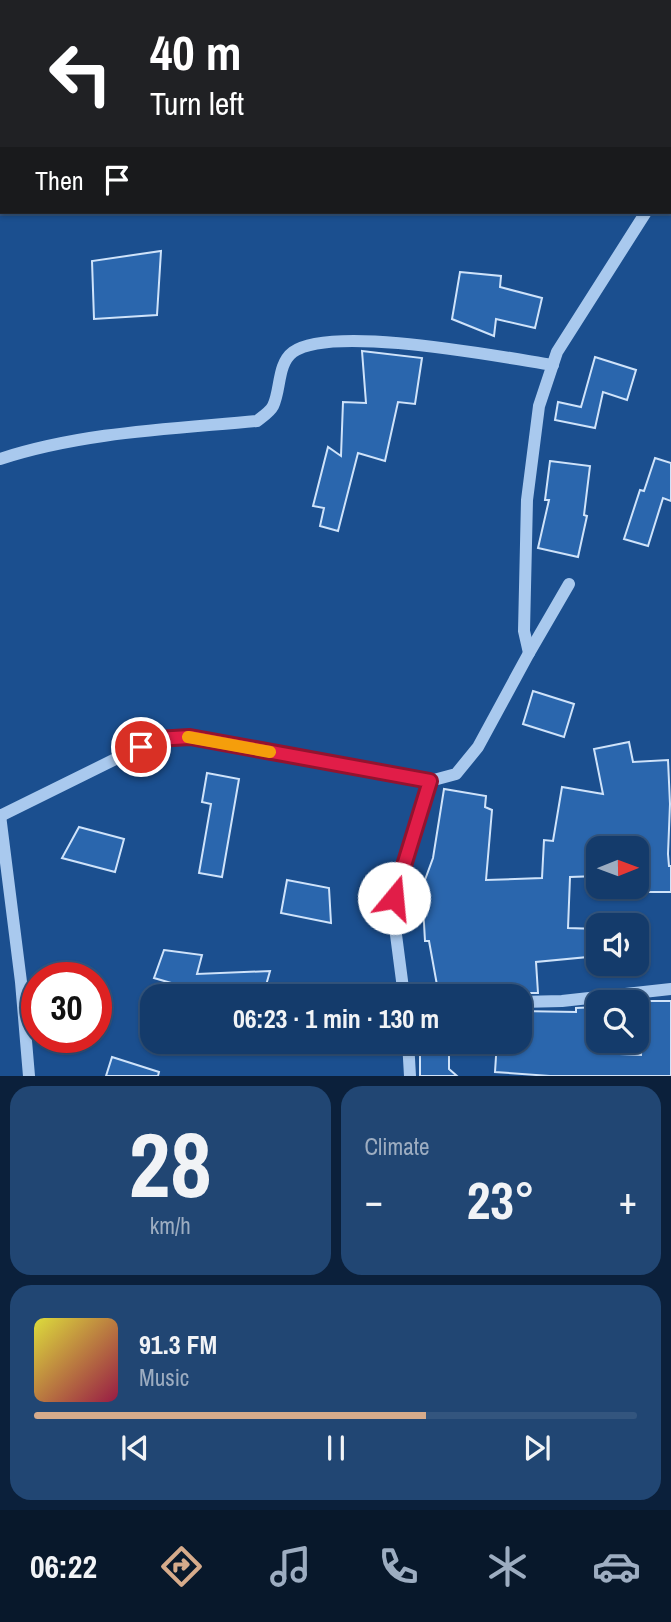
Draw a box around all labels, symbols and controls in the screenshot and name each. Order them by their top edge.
text: 40 m [150,19,242,85]
icon: left [35,28,126,119]
text: Turn left [150,82,244,125]
icon: arrive [98,161,136,199]
text: Then [35,163,84,198]
pin [111,717,171,777]
icon: arrive [122,728,160,766]
north arrow [586,836,649,900]
map controls [586,836,649,1053]
position arrow [357,861,431,935]
button: sound [586,913,649,976]
speed limit sign: 30 [21,962,112,1053]
button: search [586,990,649,1053]
text: 06:23 · 1 min · 130 m [233,1001,439,1036]
text: 28 [129,1103,212,1225]
text: Climate [365,1131,429,1162]
text: 23° [467,1165,535,1235]
text: − [365,1175,383,1226]
text: + [619,1175,637,1226]
text: km/h [150,1210,191,1241]
text: 91.3 FM [139,1327,217,1362]
text: Music [139,1362,189,1393]
icon: previous [116,1429,154,1467]
icon: pause [317,1429,355,1467]
icon: next [518,1429,556,1467]
icon: directions [157,1542,206,1591]
icon: music [266,1542,315,1591]
icon: phone [374,1542,423,1591]
icon: climate [483,1542,532,1591]
icon: car [592,1542,641,1591]
text: 06:22 [30,1545,97,1588]

